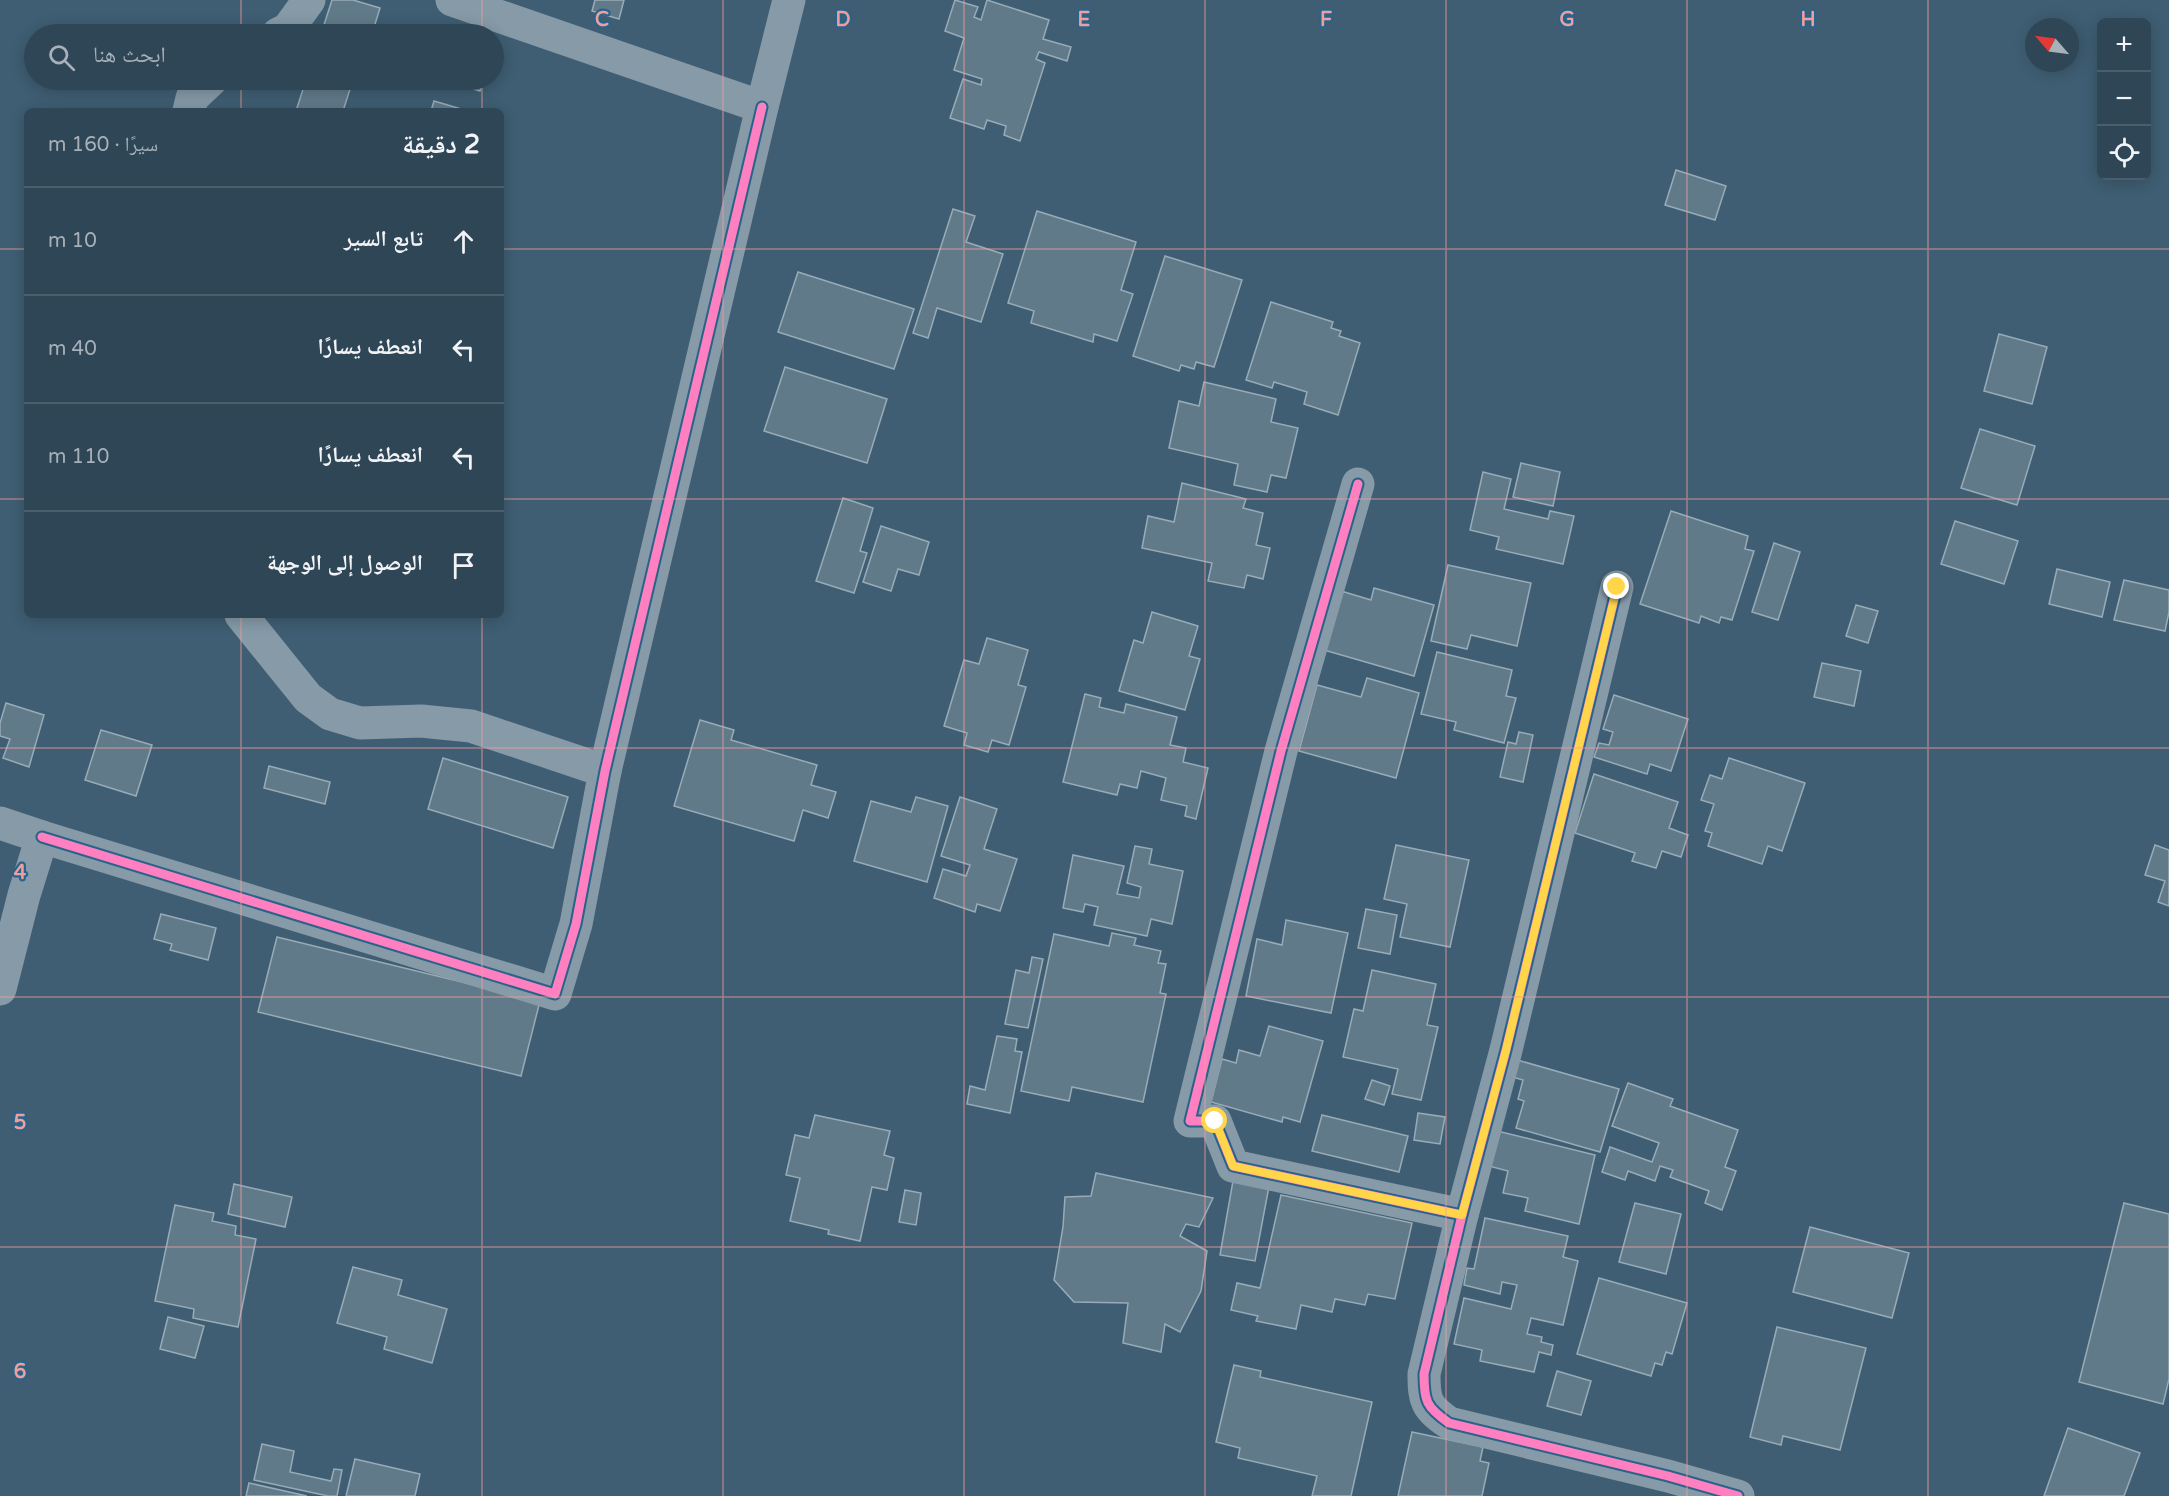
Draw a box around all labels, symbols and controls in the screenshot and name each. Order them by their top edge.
text: C [595,8,609,32]
text: D [835,8,851,32]
text: E [1078,8,1091,32]
text: F [1320,8,1332,32]
text: G [1559,8,1575,32]
text: H [1800,8,1816,32]
north arrow [2025,18,2079,72]
map controls [2097,18,2151,180]
button: + [2097,18,2151,72]
search box [24,24,504,90]
icon: search [45,41,78,74]
text: ابحث هنا [93,42,166,68]
button: − [2097,72,2151,126]
button: locate [2097,126,2151,180]
text: 2 دقيقة [402,129,480,160]
text: سيرًا · 160 m [48,133,158,157]
icon: ahead [447,225,480,258]
text: تابع السير [344,226,423,252]
text: 10 m [48,229,97,253]
icon: left [447,333,480,366]
text: انعطف يسارًا [318,334,423,360]
text: 40 m [48,337,97,361]
icon: left [447,441,480,474]
text: انعطف يسارًا [318,442,423,468]
text: 110 m [48,445,109,469]
icon: arrive [447,549,480,582]
text: الوصول إلى الوجهة [267,550,423,576]
route end [1603,573,1629,599]
text: 4 [14,861,27,885]
route start [1201,1107,1227,1133]
text: 5 [14,1111,26,1135]
text: 6 [14,1360,26,1384]

